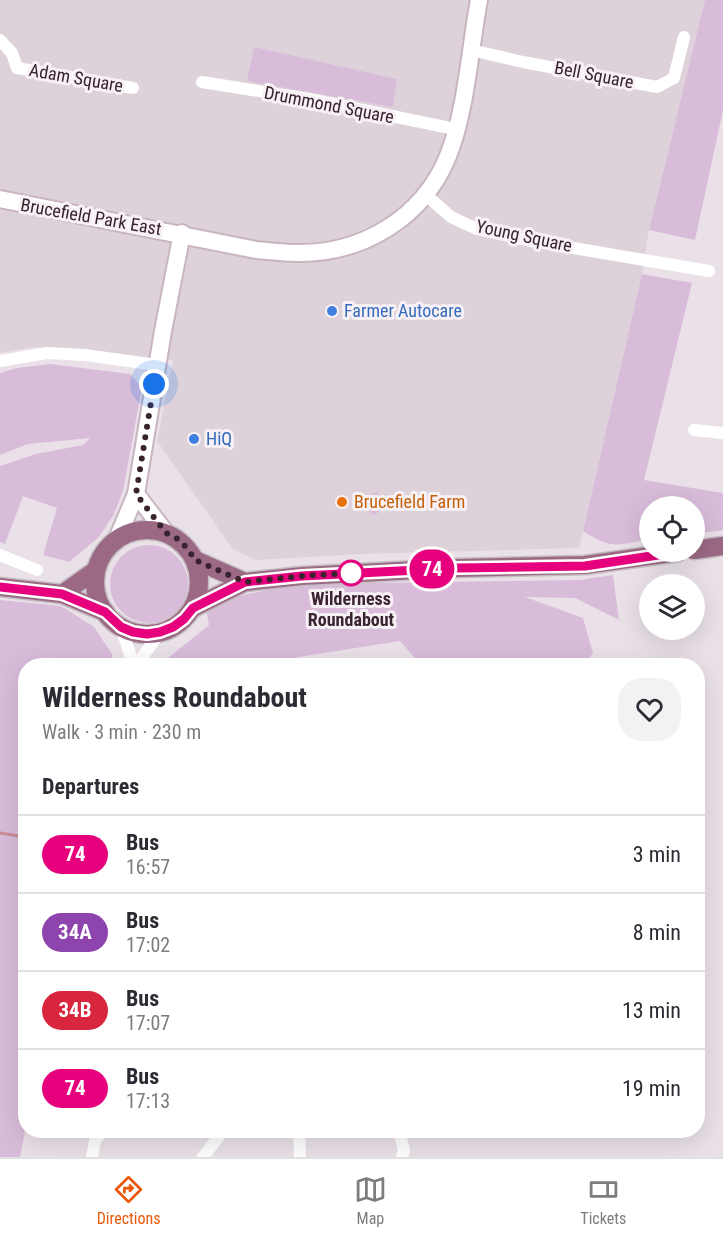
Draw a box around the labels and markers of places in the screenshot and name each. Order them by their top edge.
place label: Farmer Autocare [344,300,462,321]
marker: Farmer Autocare [325,304,339,318]
place label: HiQ [206,428,232,449]
marker: HiQ [187,432,201,446]
place label: Brucefield Farm [354,491,465,512]
marker: Brucefield Farm [335,495,349,509]
marker: Wilderness Roundabout [338,560,364,586]
place label: Wilderness Roundabout [308,588,395,630]

